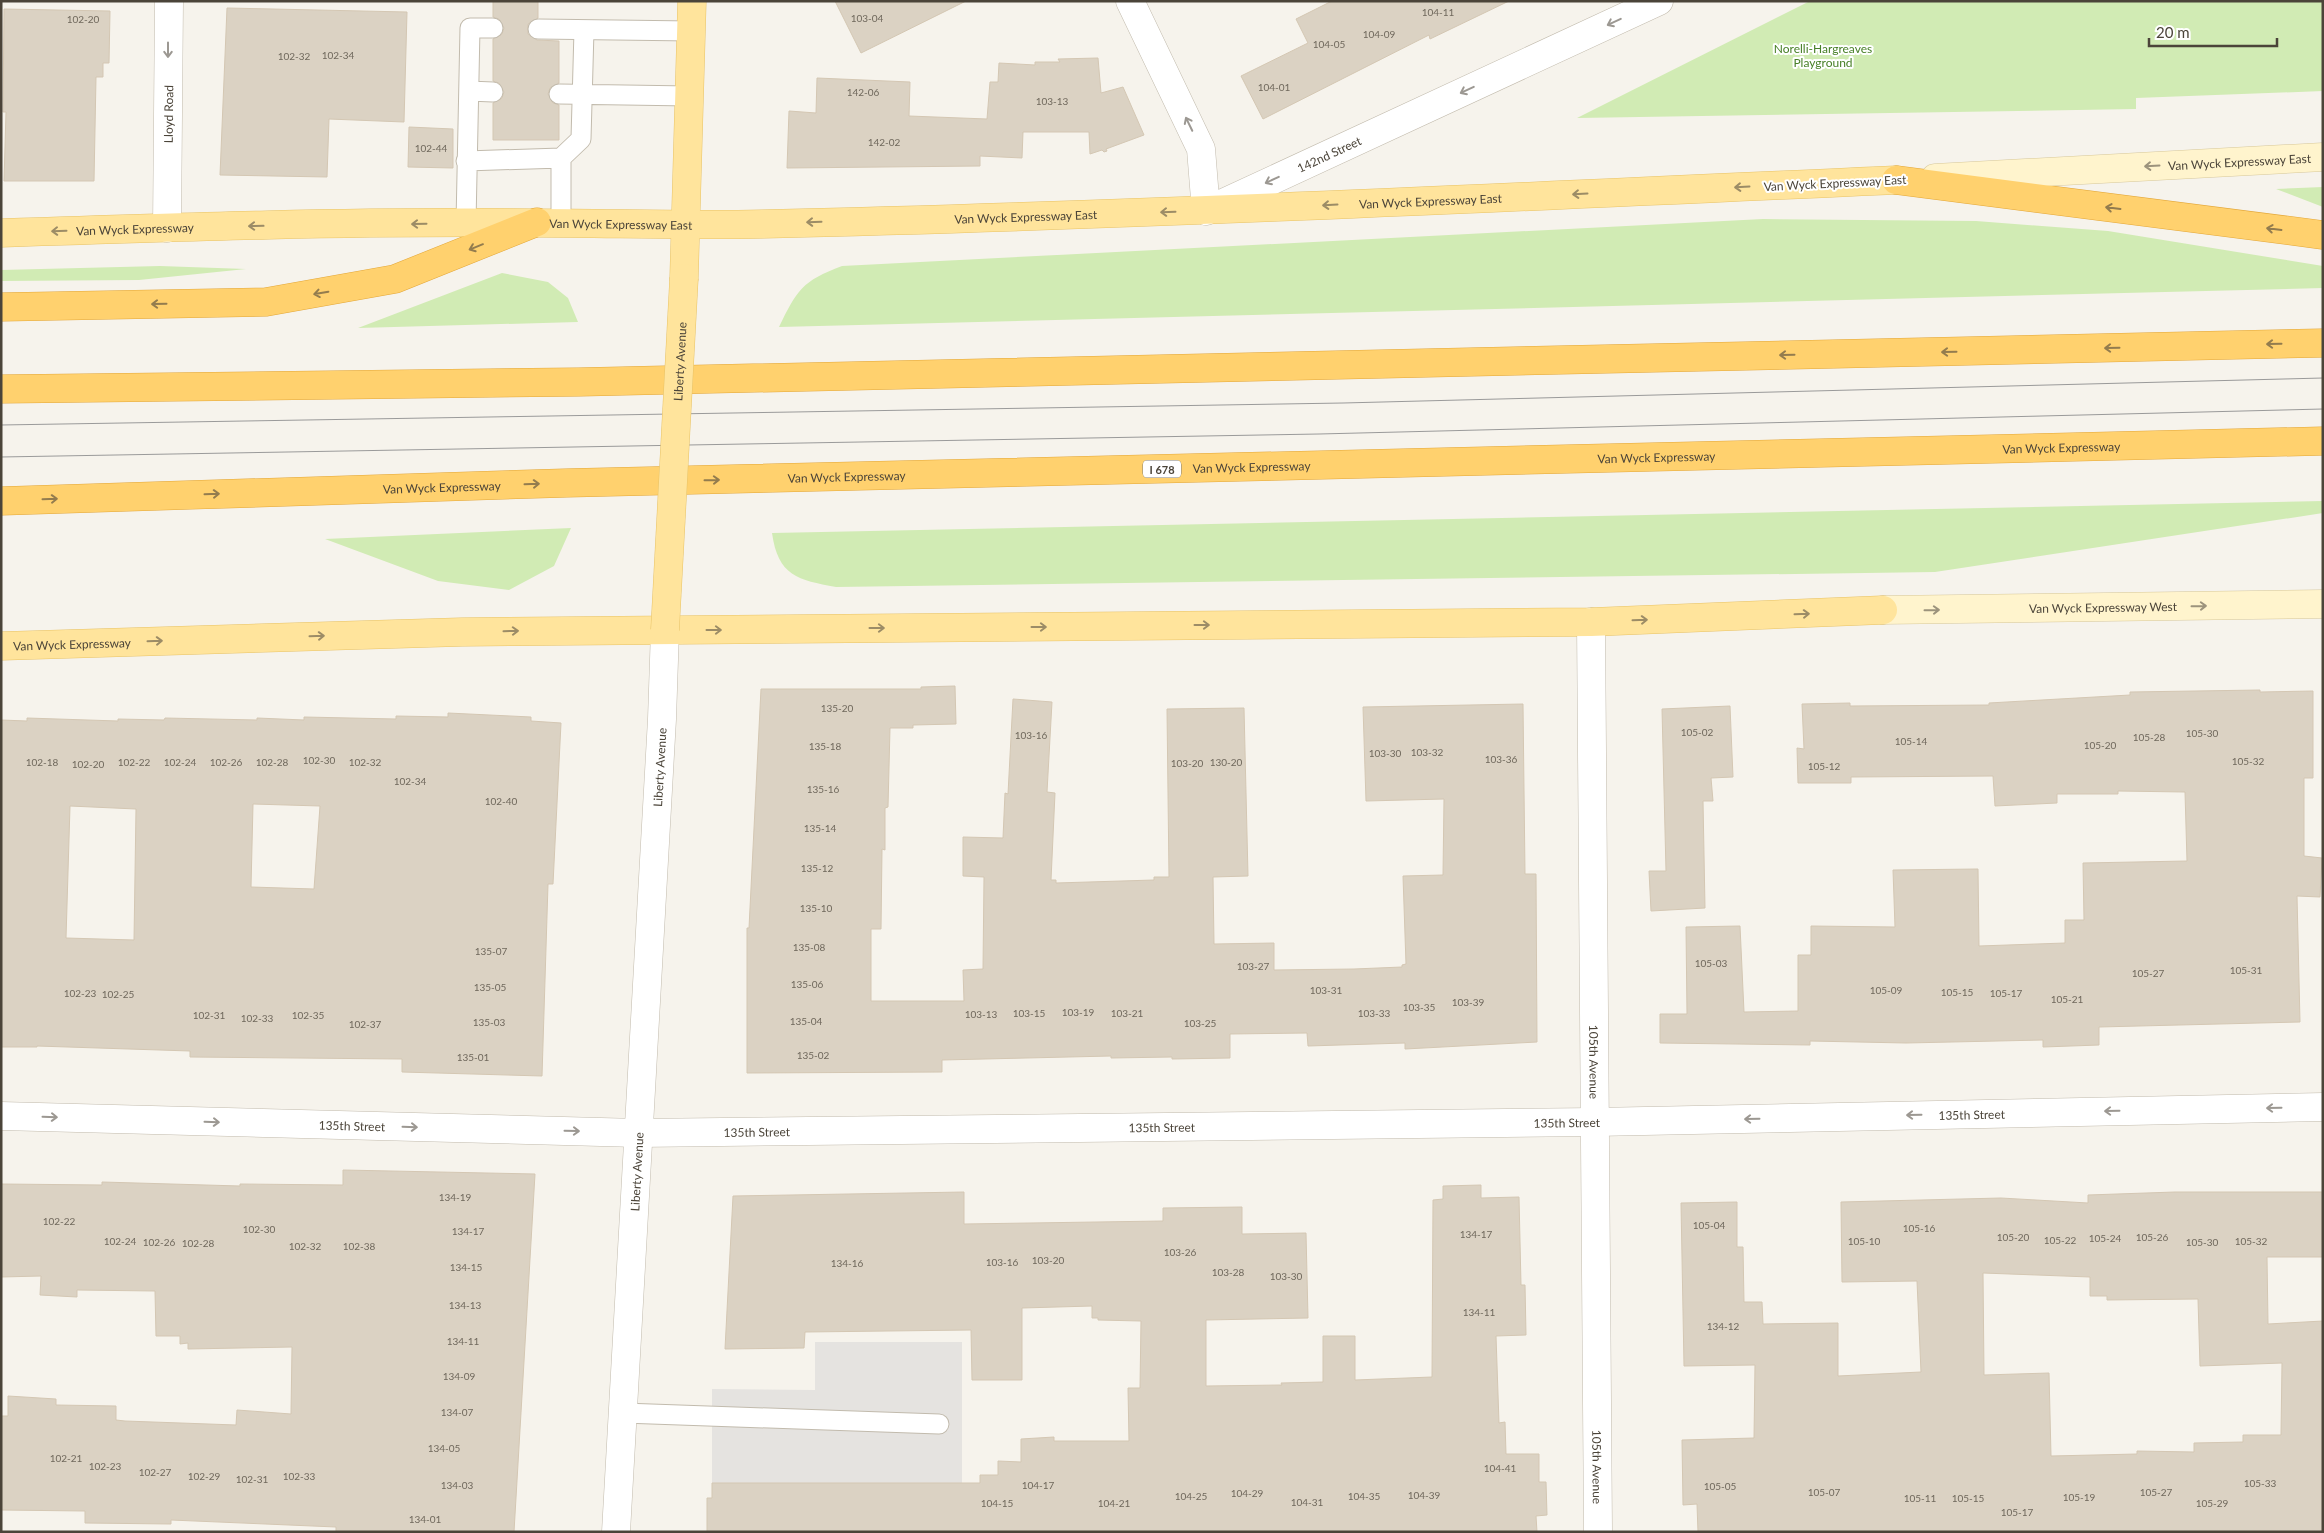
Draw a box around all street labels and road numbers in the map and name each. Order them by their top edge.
street label: Lloyd Road [160,85,176,143]
street label: 142nd Street [1295,132,1364,175]
street label: Van Wyck Expressway East [2168,150,2312,173]
street label: Van Wyck Expressway East [1763,172,1907,194]
street label: Van Wyck Expressway East [1359,190,1503,211]
street label: Van Wyck Expressway East [954,206,1098,226]
street label: Van Wyck Expressway East [549,216,693,232]
street label: Van Wyck Expressway [76,219,195,238]
street label: Liberty Avenue [670,321,689,401]
street label: Van Wyck Expressway [2002,438,2121,456]
street label: Van Wyck Expressway [1597,448,1716,466]
street label: Van Wyck Expressway [1192,458,1311,476]
road number: I 678 [1143,460,1181,478]
street label: Van Wyck Expressway [787,467,907,485]
street label: Van Wyck Expressway [383,478,502,496]
street label: Van Wyck Expressway West [2029,598,2178,616]
street label: Van Wyck Expressway [13,635,132,653]
street label: Liberty Avenue [650,727,669,807]
street label: 105th Avenue [1587,1025,1602,1099]
street label: 135th Street [1938,1106,2006,1122]
street label: 135th Street [1533,1114,1601,1130]
street label: 135th Street [318,1117,386,1134]
street label: 135th Street [1128,1119,1196,1135]
street label: 135th Street [723,1124,791,1140]
street label: Liberty Avenue [627,1132,646,1212]
street label: 105th Avenue [1590,1430,1605,1504]

